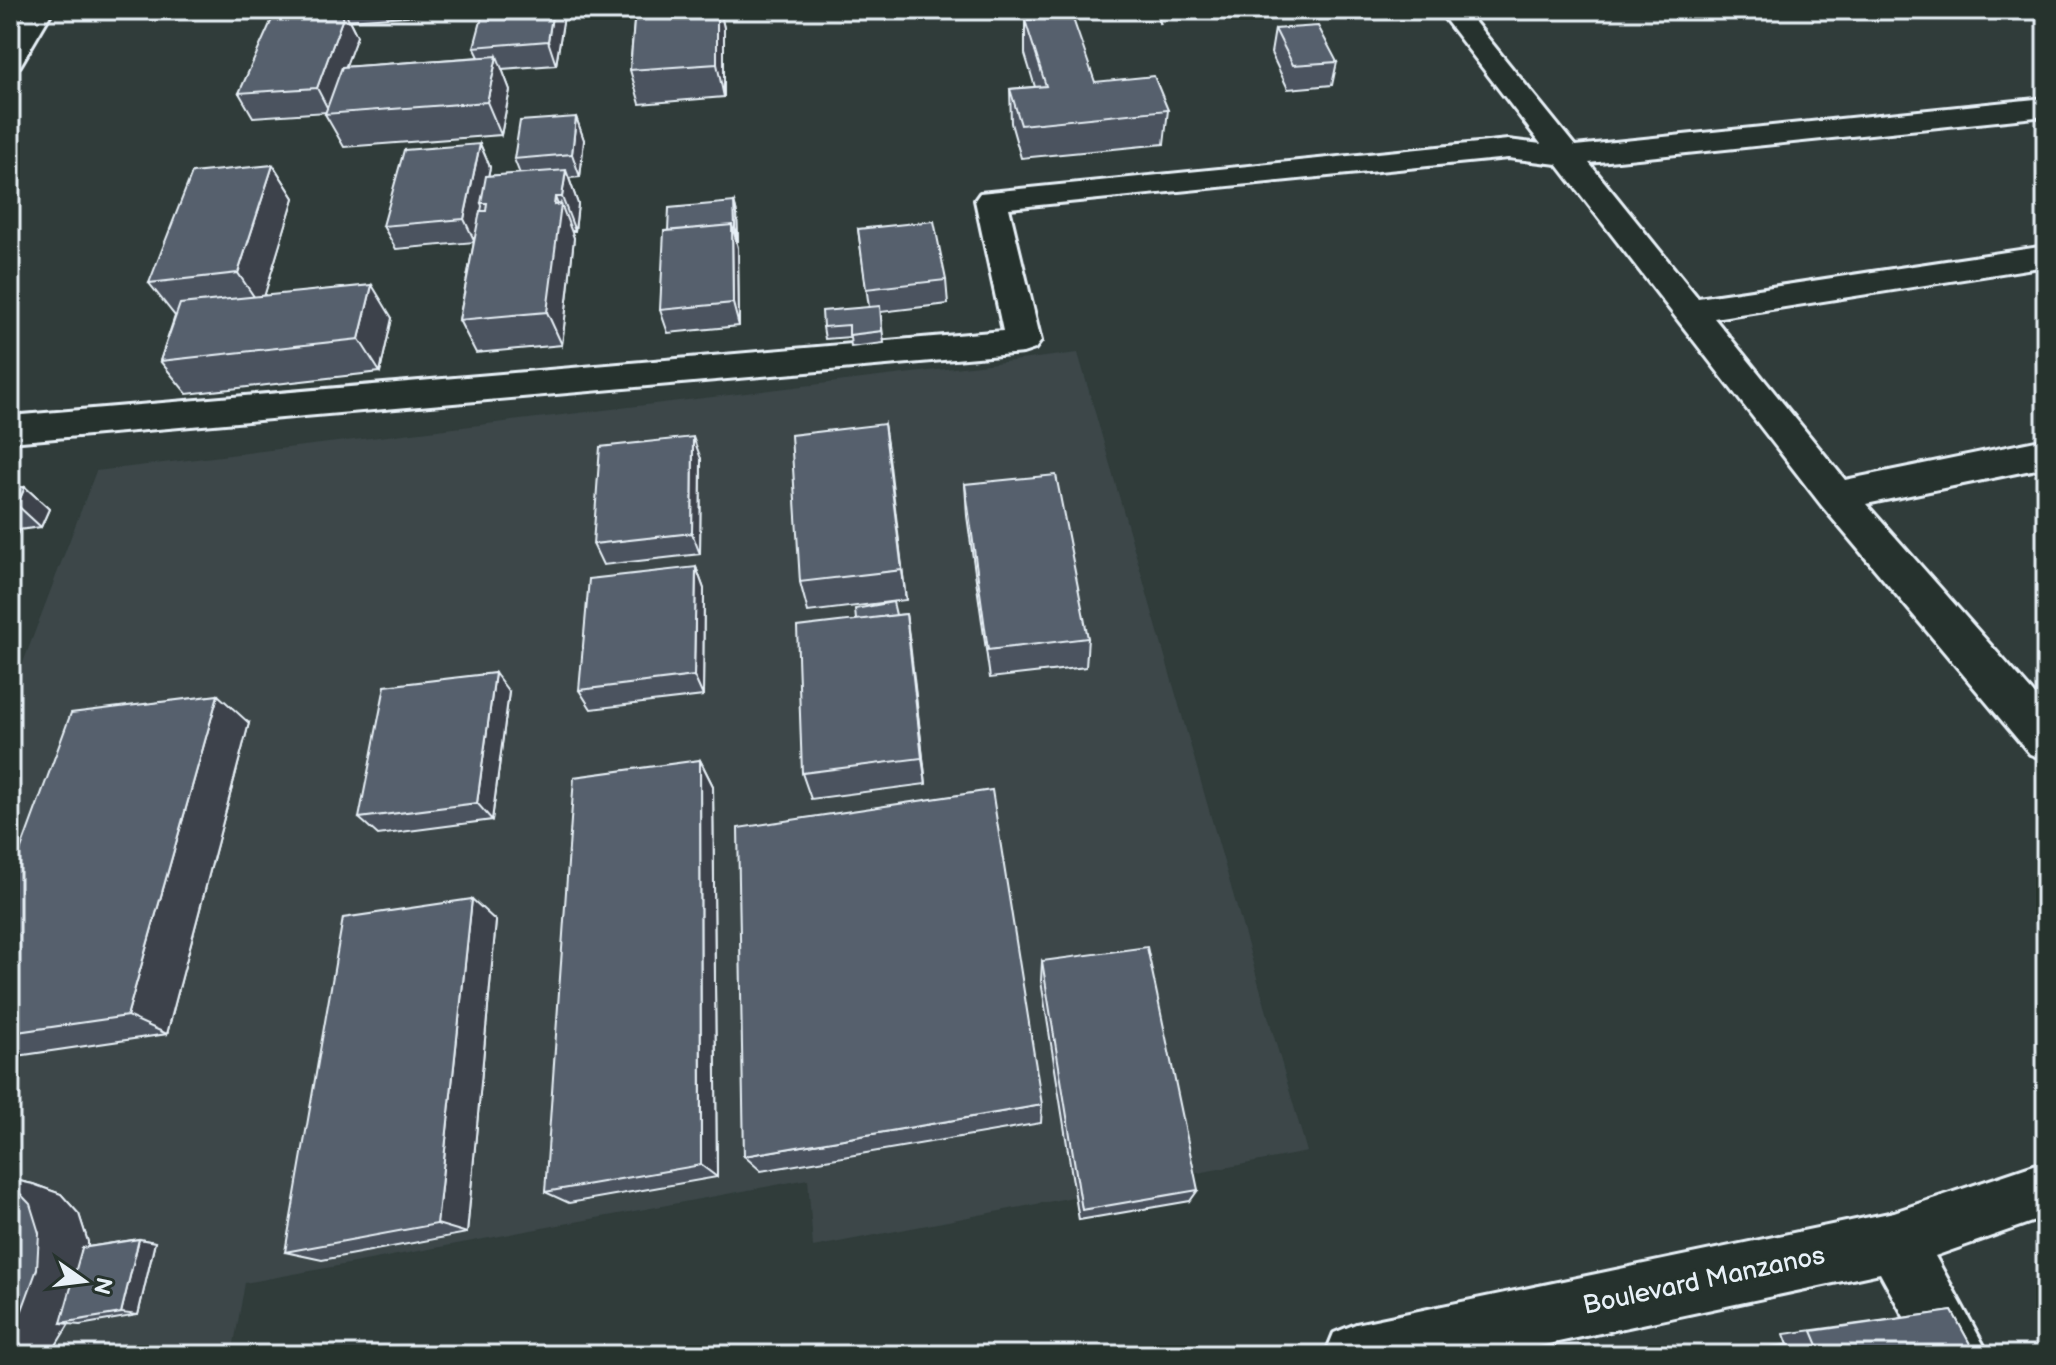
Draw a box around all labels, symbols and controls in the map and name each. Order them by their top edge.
street label: Boulevard Manzanos [1580,1240,1828,1322]
north arrow [44,1241,124,1321]
text: N [87,1274,117,1297]

